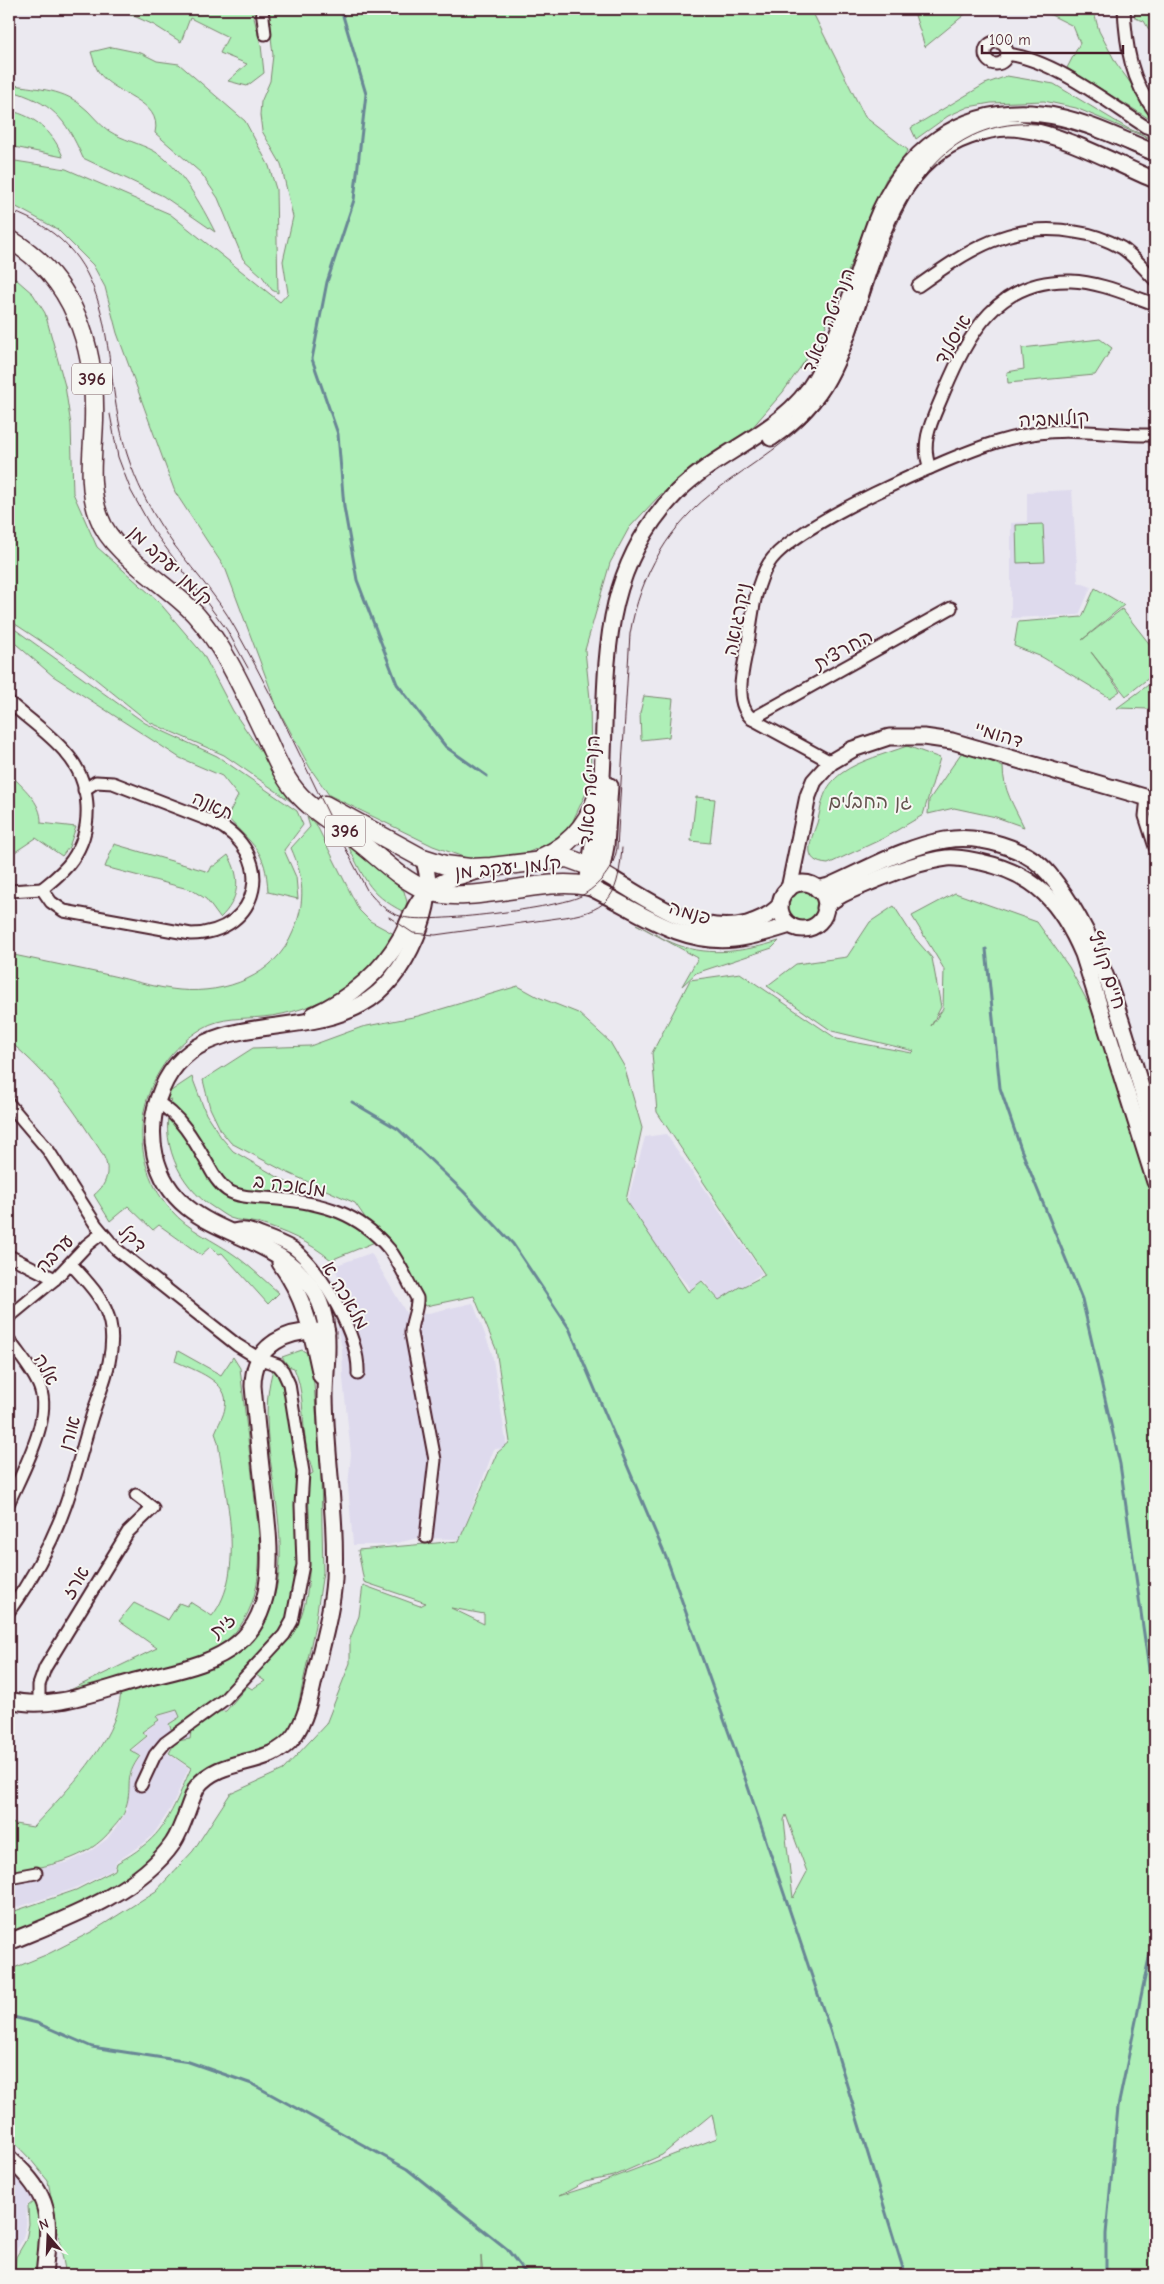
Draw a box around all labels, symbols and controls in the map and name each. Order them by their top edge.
scale bar [982,22,1123,54]
text: 100 m [989,31,1031,49]
street label: הנרייטה סאלד [798,265,860,376]
street label: איסלנד [930,310,976,369]
road number: 396 [72,364,112,394]
street label: קולומביה [1018,406,1090,433]
street label: קלמן יעקב מן [123,521,217,611]
street label: ניקרגואה [719,581,755,658]
street label: החרצית [809,625,877,675]
street label: דהומיי [972,717,1026,753]
street label: הנרייטה סאלד [575,734,605,846]
street label: תאנה [188,787,237,825]
park label: גן החבלים [828,791,912,813]
road number: 396 [325,816,365,846]
street label: קלמן יעקב מן [454,852,562,885]
street label: פנמה [666,897,713,929]
street label: חיים קוליץ [1083,929,1131,1012]
street label: מלאכה ב [252,1170,328,1202]
street label: דקל [114,1220,151,1257]
street label: ערבה [31,1230,78,1278]
street label: מלאכה א [317,1257,373,1334]
street label: אלה [29,1350,63,1389]
street label: אורן [55,1413,86,1453]
street label: ארז [58,1562,94,1603]
street label: זית [205,1609,240,1643]
north arrow [22,2212,72,2262]
text: N [37,2215,51,2234]

